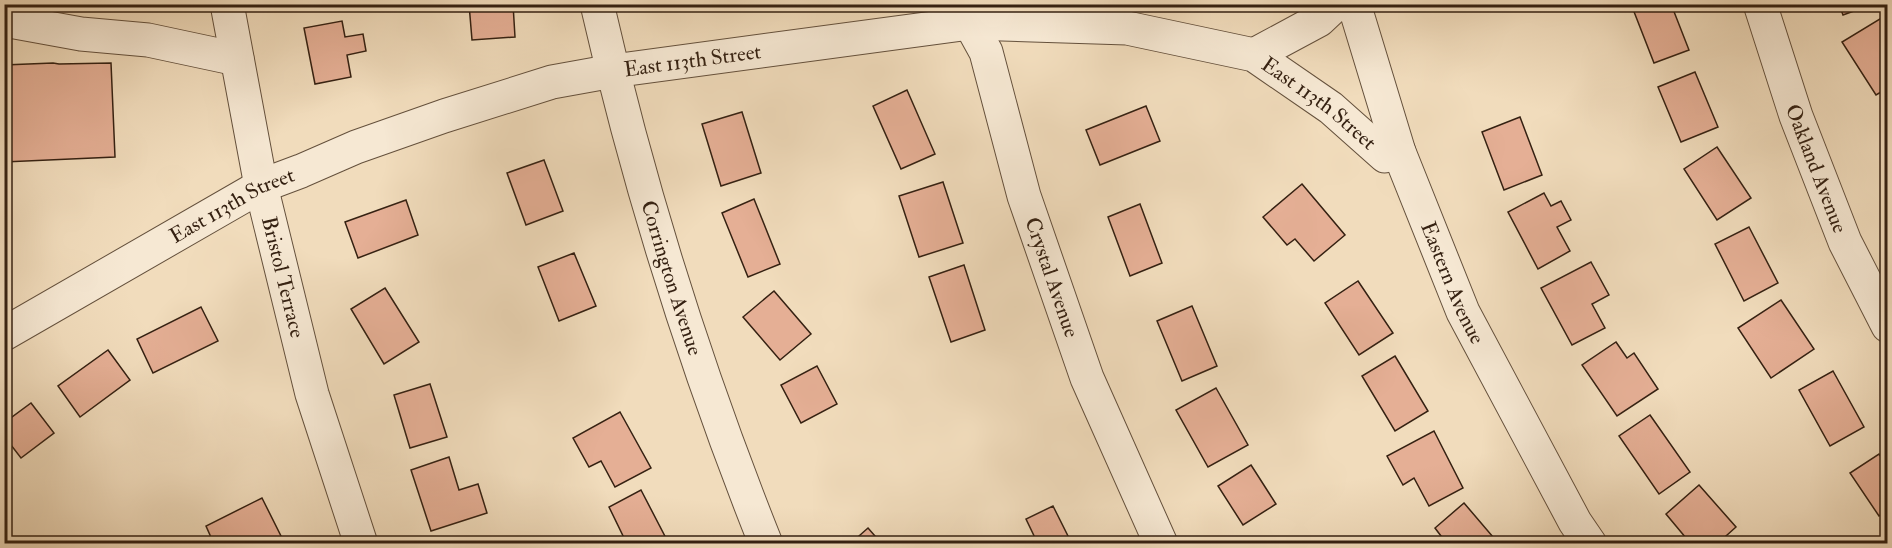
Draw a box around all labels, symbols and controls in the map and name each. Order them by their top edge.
street label: East 113th Street [622,38,763,83]
street label: East 113th Street [1256,51,1382,156]
street label: Oakland Avenue [1780,101,1854,237]
street label: East 113th Street [164,161,298,249]
street label: Corrington Avenue [635,197,709,359]
street label: Crystal Avenue [1019,213,1085,341]
street label: Bristol Terrace [255,214,311,341]
street label: Eastern Avenue [1415,218,1491,349]

